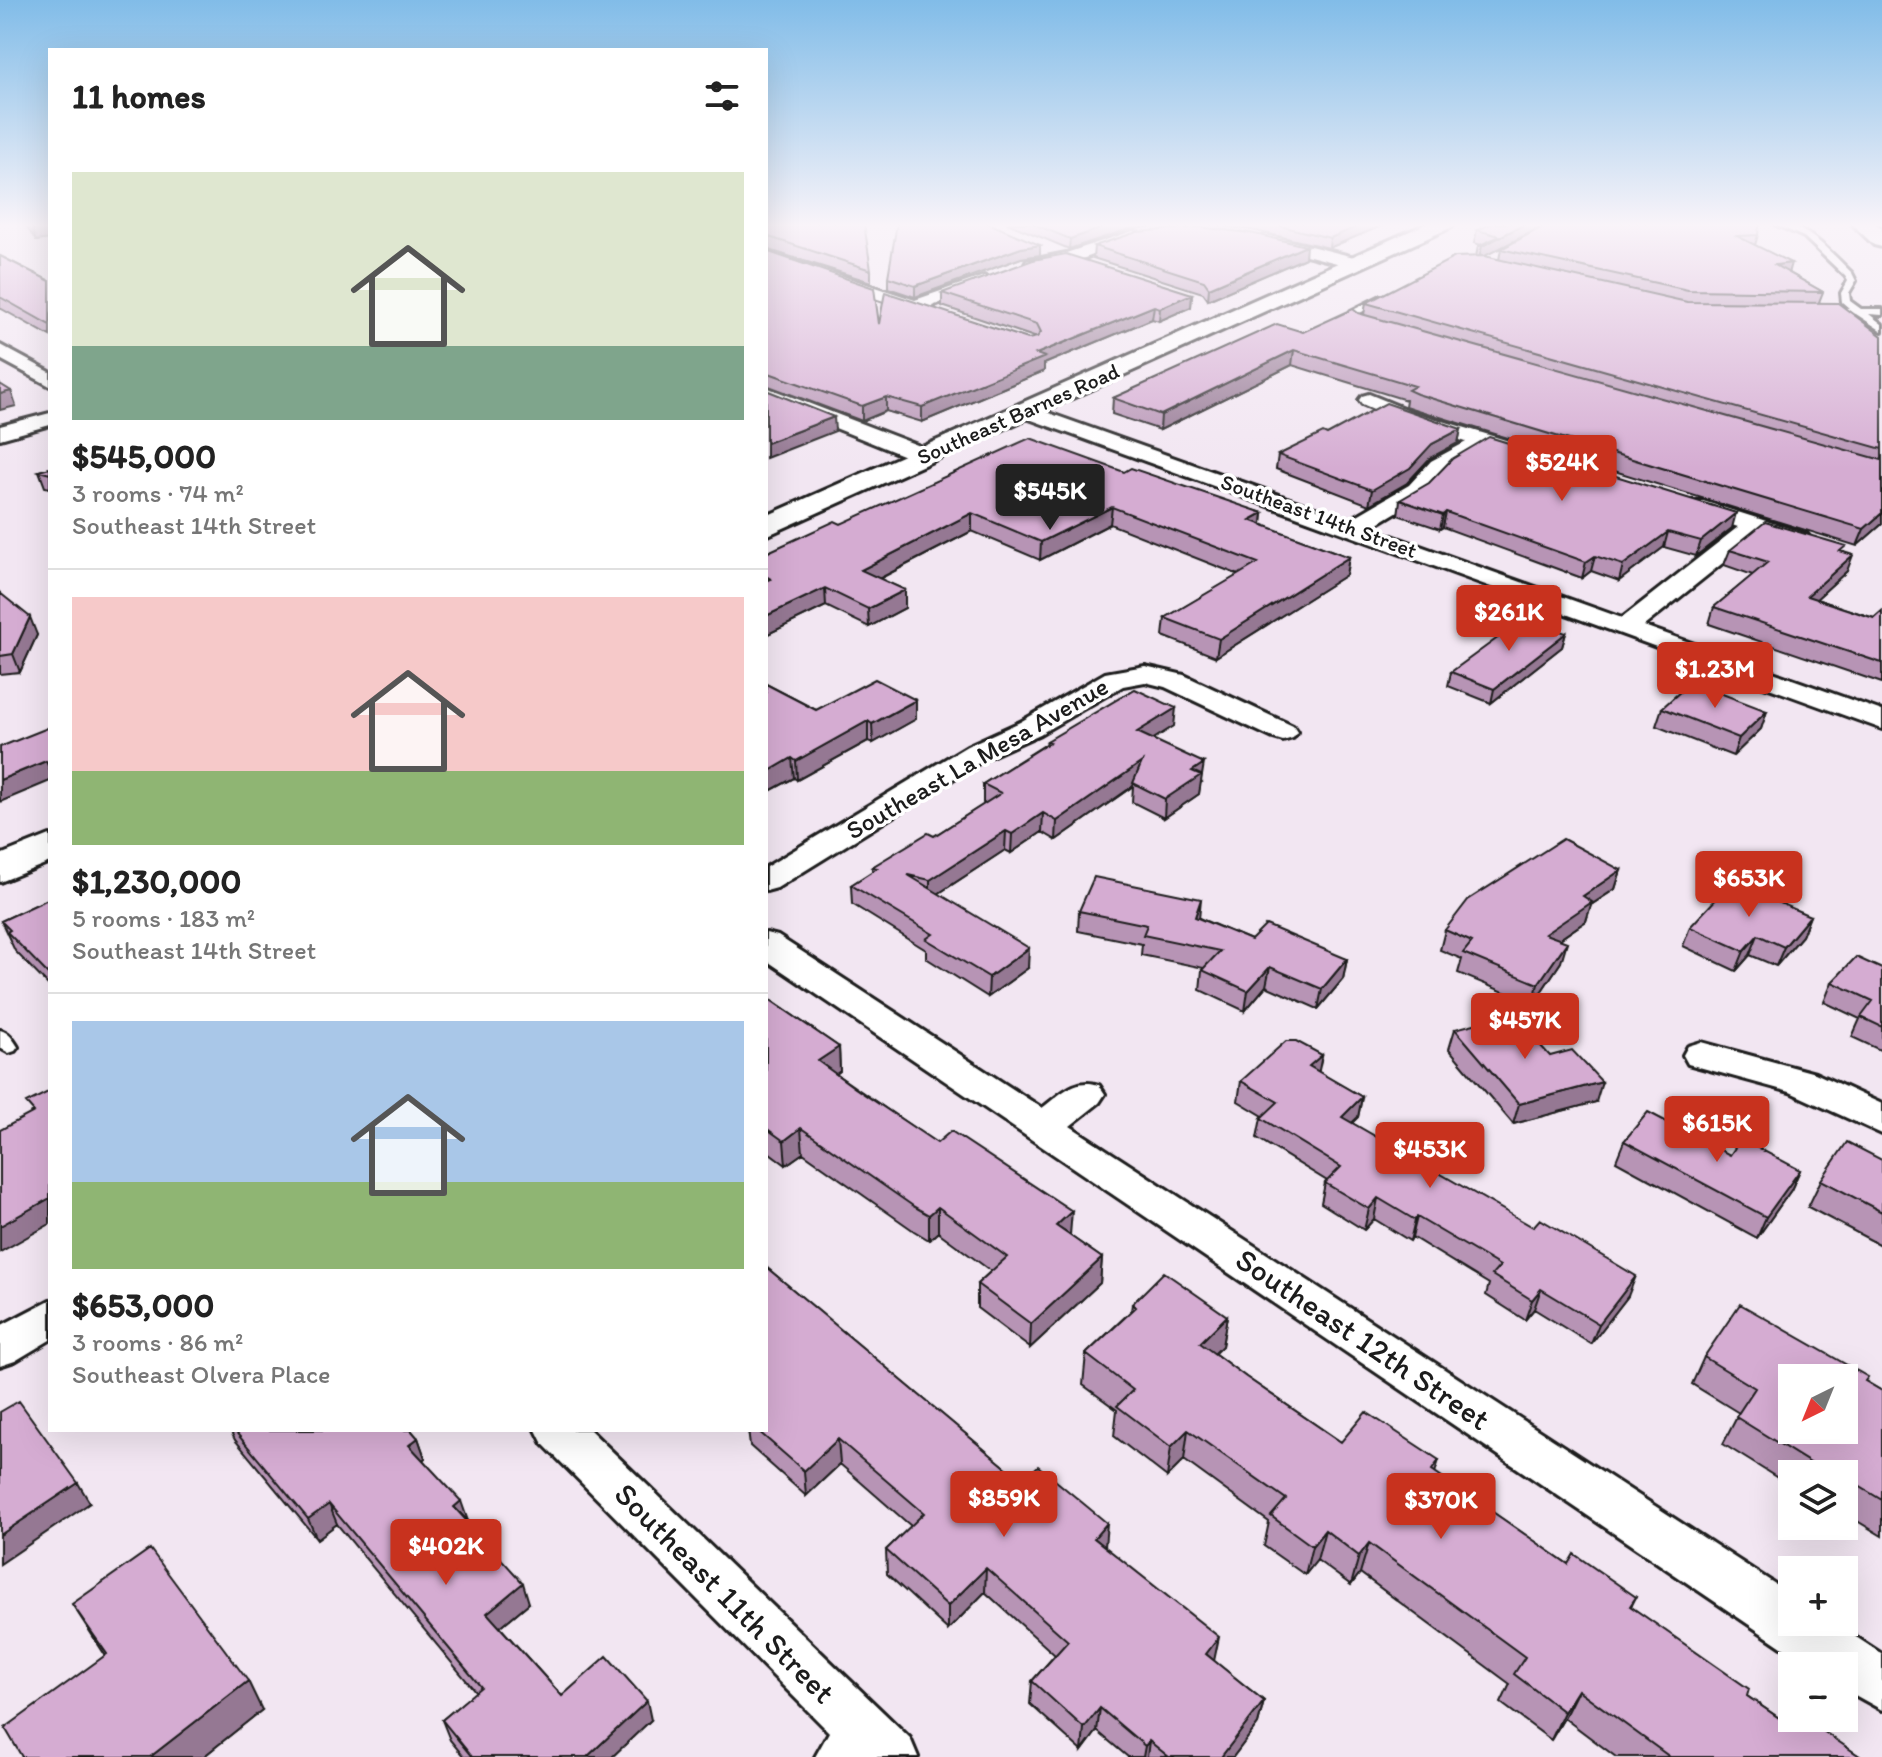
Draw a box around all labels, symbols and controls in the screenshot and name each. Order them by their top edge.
icon: filters [700,74,744,118]
text: 11 homes [72,76,206,117]
icon: home [336,224,480,368]
street label: Southeast Barnes Road [913,357,1124,471]
pin: $524K [1506,435,1618,503]
text: $545,000 [72,436,216,477]
text: $524K [1526,445,1598,477]
pin: $545K [994,464,1106,532]
street label: Southeast 14th Street [1217,468,1421,564]
text: $545K [1014,474,1086,506]
text: 3 rooms · 74 m² [72,477,244,509]
text: Southeast 14th Street [72,509,316,541]
pin: $261K [1453,585,1565,653]
text: $261K [1474,595,1544,627]
pin: $1.23M [1650,642,1780,710]
icon: home [336,649,480,793]
text: $1.23M [1675,652,1755,684]
street label: Southeast La Mesa Avenue [840,670,1114,846]
pin: $653K [1693,851,1805,919]
text: $1,230,000 [72,861,241,902]
text: $653K [1713,861,1785,893]
text: 5 rooms · 183 m² [72,902,255,934]
text: Southeast 14th Street [72,934,316,966]
pin: $457K [1469,993,1581,1061]
text: $457K [1489,1003,1561,1035]
icon: home [336,1073,480,1217]
pin: $615K [1661,1096,1773,1164]
text: $615K [1682,1106,1752,1138]
pin: $453K [1374,1122,1486,1190]
text: $453K [1393,1132,1467,1164]
street label: Southeast 12th Street [1229,1240,1497,1438]
text: $653,000 [72,1285,215,1326]
text: 3 rooms · 86 m² [72,1326,243,1358]
text: Southeast Olvera Place [72,1358,331,1390]
north arrow [1778,1364,1858,1444]
map controls [1778,1364,1858,1732]
button: layers [1778,1460,1858,1540]
pin: $859K [948,1471,1060,1539]
pin: $370K [1385,1473,1497,1541]
street label: Southeast 11th Street [607,1475,843,1711]
text: $859K [968,1481,1040,1513]
text: $370K [1405,1483,1477,1515]
pin: $402K [390,1519,502,1587]
text: $402K [408,1529,484,1561]
button: + [1778,1556,1858,1636]
button: − [1778,1652,1858,1732]

